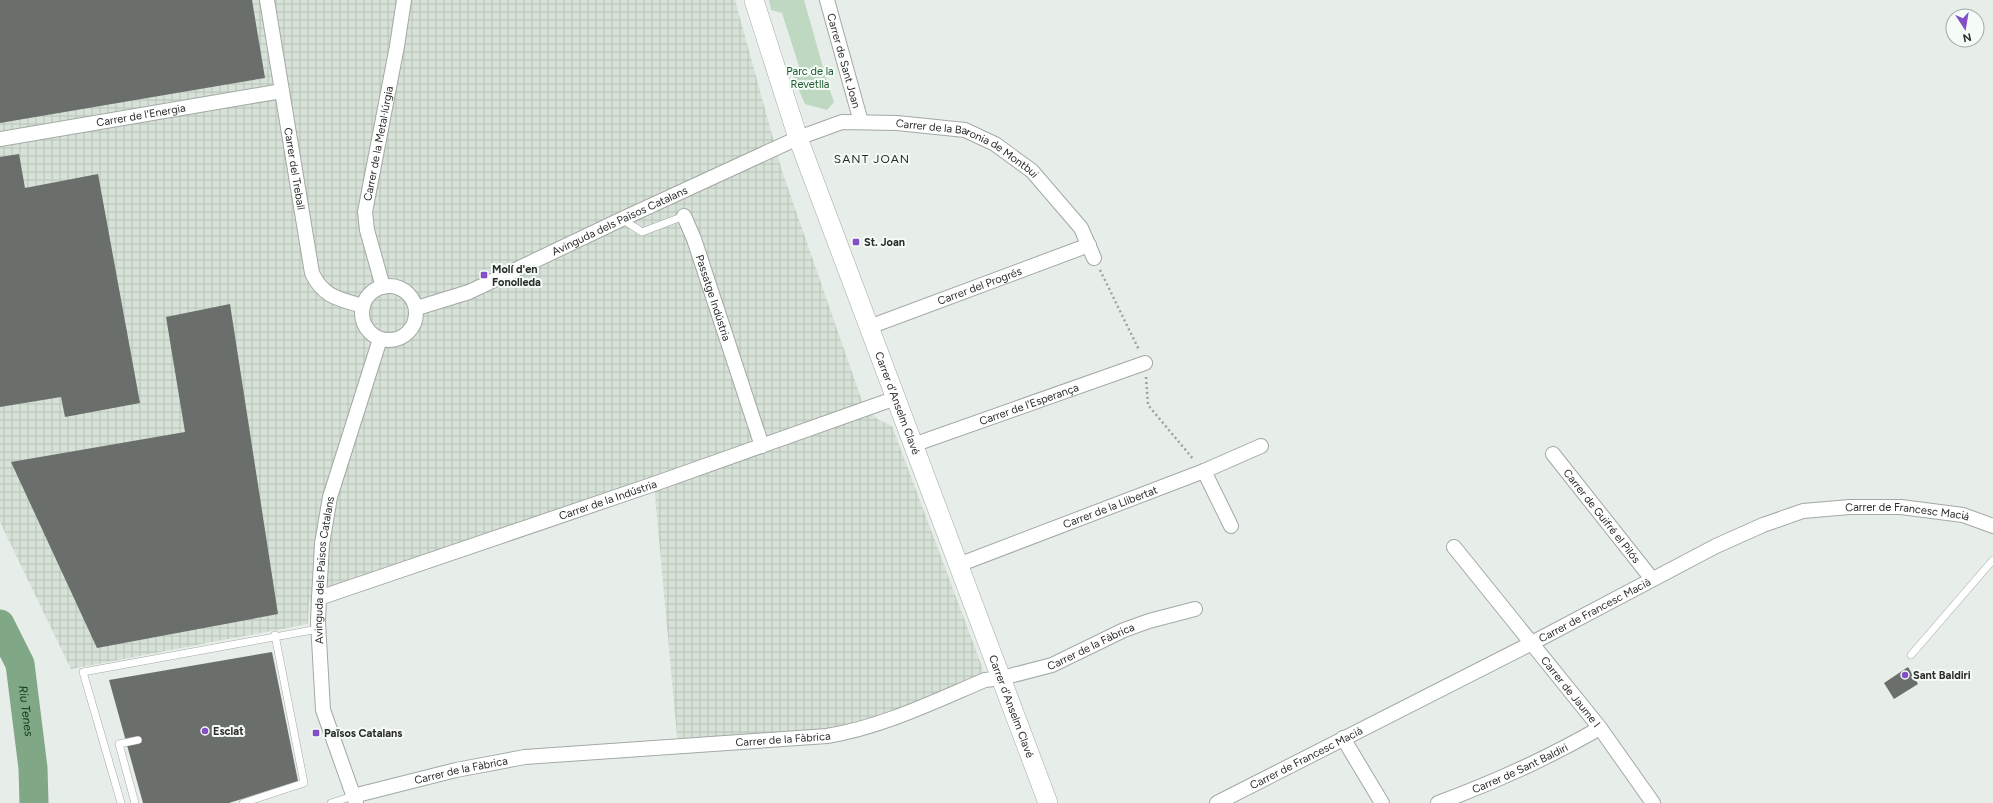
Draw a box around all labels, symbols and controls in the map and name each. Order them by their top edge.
north arrow [1945,8,1985,48]
street label: Carrer de Sant Joan [825,12,863,110]
text: N [1961,30,1972,45]
park label: Parc de la Revetlla [786,65,834,91]
street label: Carrer de la Metal·lúrgia [361,85,396,202]
street label: Carrer de l'Energia [95,101,187,129]
street label: Carrer de la Baronia de Montbui [895,116,1041,180]
street label: Carrer del Treball [282,127,308,211]
district label: SANT JOAN [834,152,910,166]
street label: Avinguda dels Països Catalans [550,183,689,258]
place label: St. Joan [864,236,905,249]
marker: St. Joan [851,237,861,247]
street label: Passatge Indústria [693,253,734,343]
place label: Molí d'en Fonolleda [492,263,541,289]
street label: Carrer del Progrés [936,264,1023,307]
marker: Molí d'en Fonolleda [479,270,489,280]
street label: Carrer d'Anselm Clavé [872,350,923,456]
street label: Carrer de l'Esperança [978,380,1080,428]
street label: Carrer de Guifré el Pilós [1561,466,1643,566]
street label: Carrer de la Indústria [557,477,658,522]
street label: Carrer de la Llibertat [1061,483,1159,531]
street label: Avinguda dels Països Catalans [311,495,337,644]
street label: Carrer de Francesc Macià [1845,500,1971,523]
street label: Carrer de Francesc Macià [1536,575,1653,645]
street label: Carrer de la Fàbrica [1046,620,1136,672]
street label: Carrer d'Anselm Clavé [986,653,1037,760]
street label: Carrer de Jaume I [1538,654,1603,730]
place label: Sant Baldiri [1913,669,1971,682]
marker: Sant Baldiri [1900,670,1910,680]
water label: Riu Tenes [16,685,36,738]
street label: Carrer de Francesc Macià [1248,724,1365,792]
place label: Esclat [213,725,244,738]
marker: Esclat [200,726,210,736]
place label: Països Catalans [324,727,403,740]
marker: Països Catalans [311,728,321,738]
street label: Carrer de la Fàbrica [735,729,831,749]
street label: Carrer de Sant Baldiri [1470,740,1570,796]
street label: Carrer de la Fàbrica [413,754,509,787]

